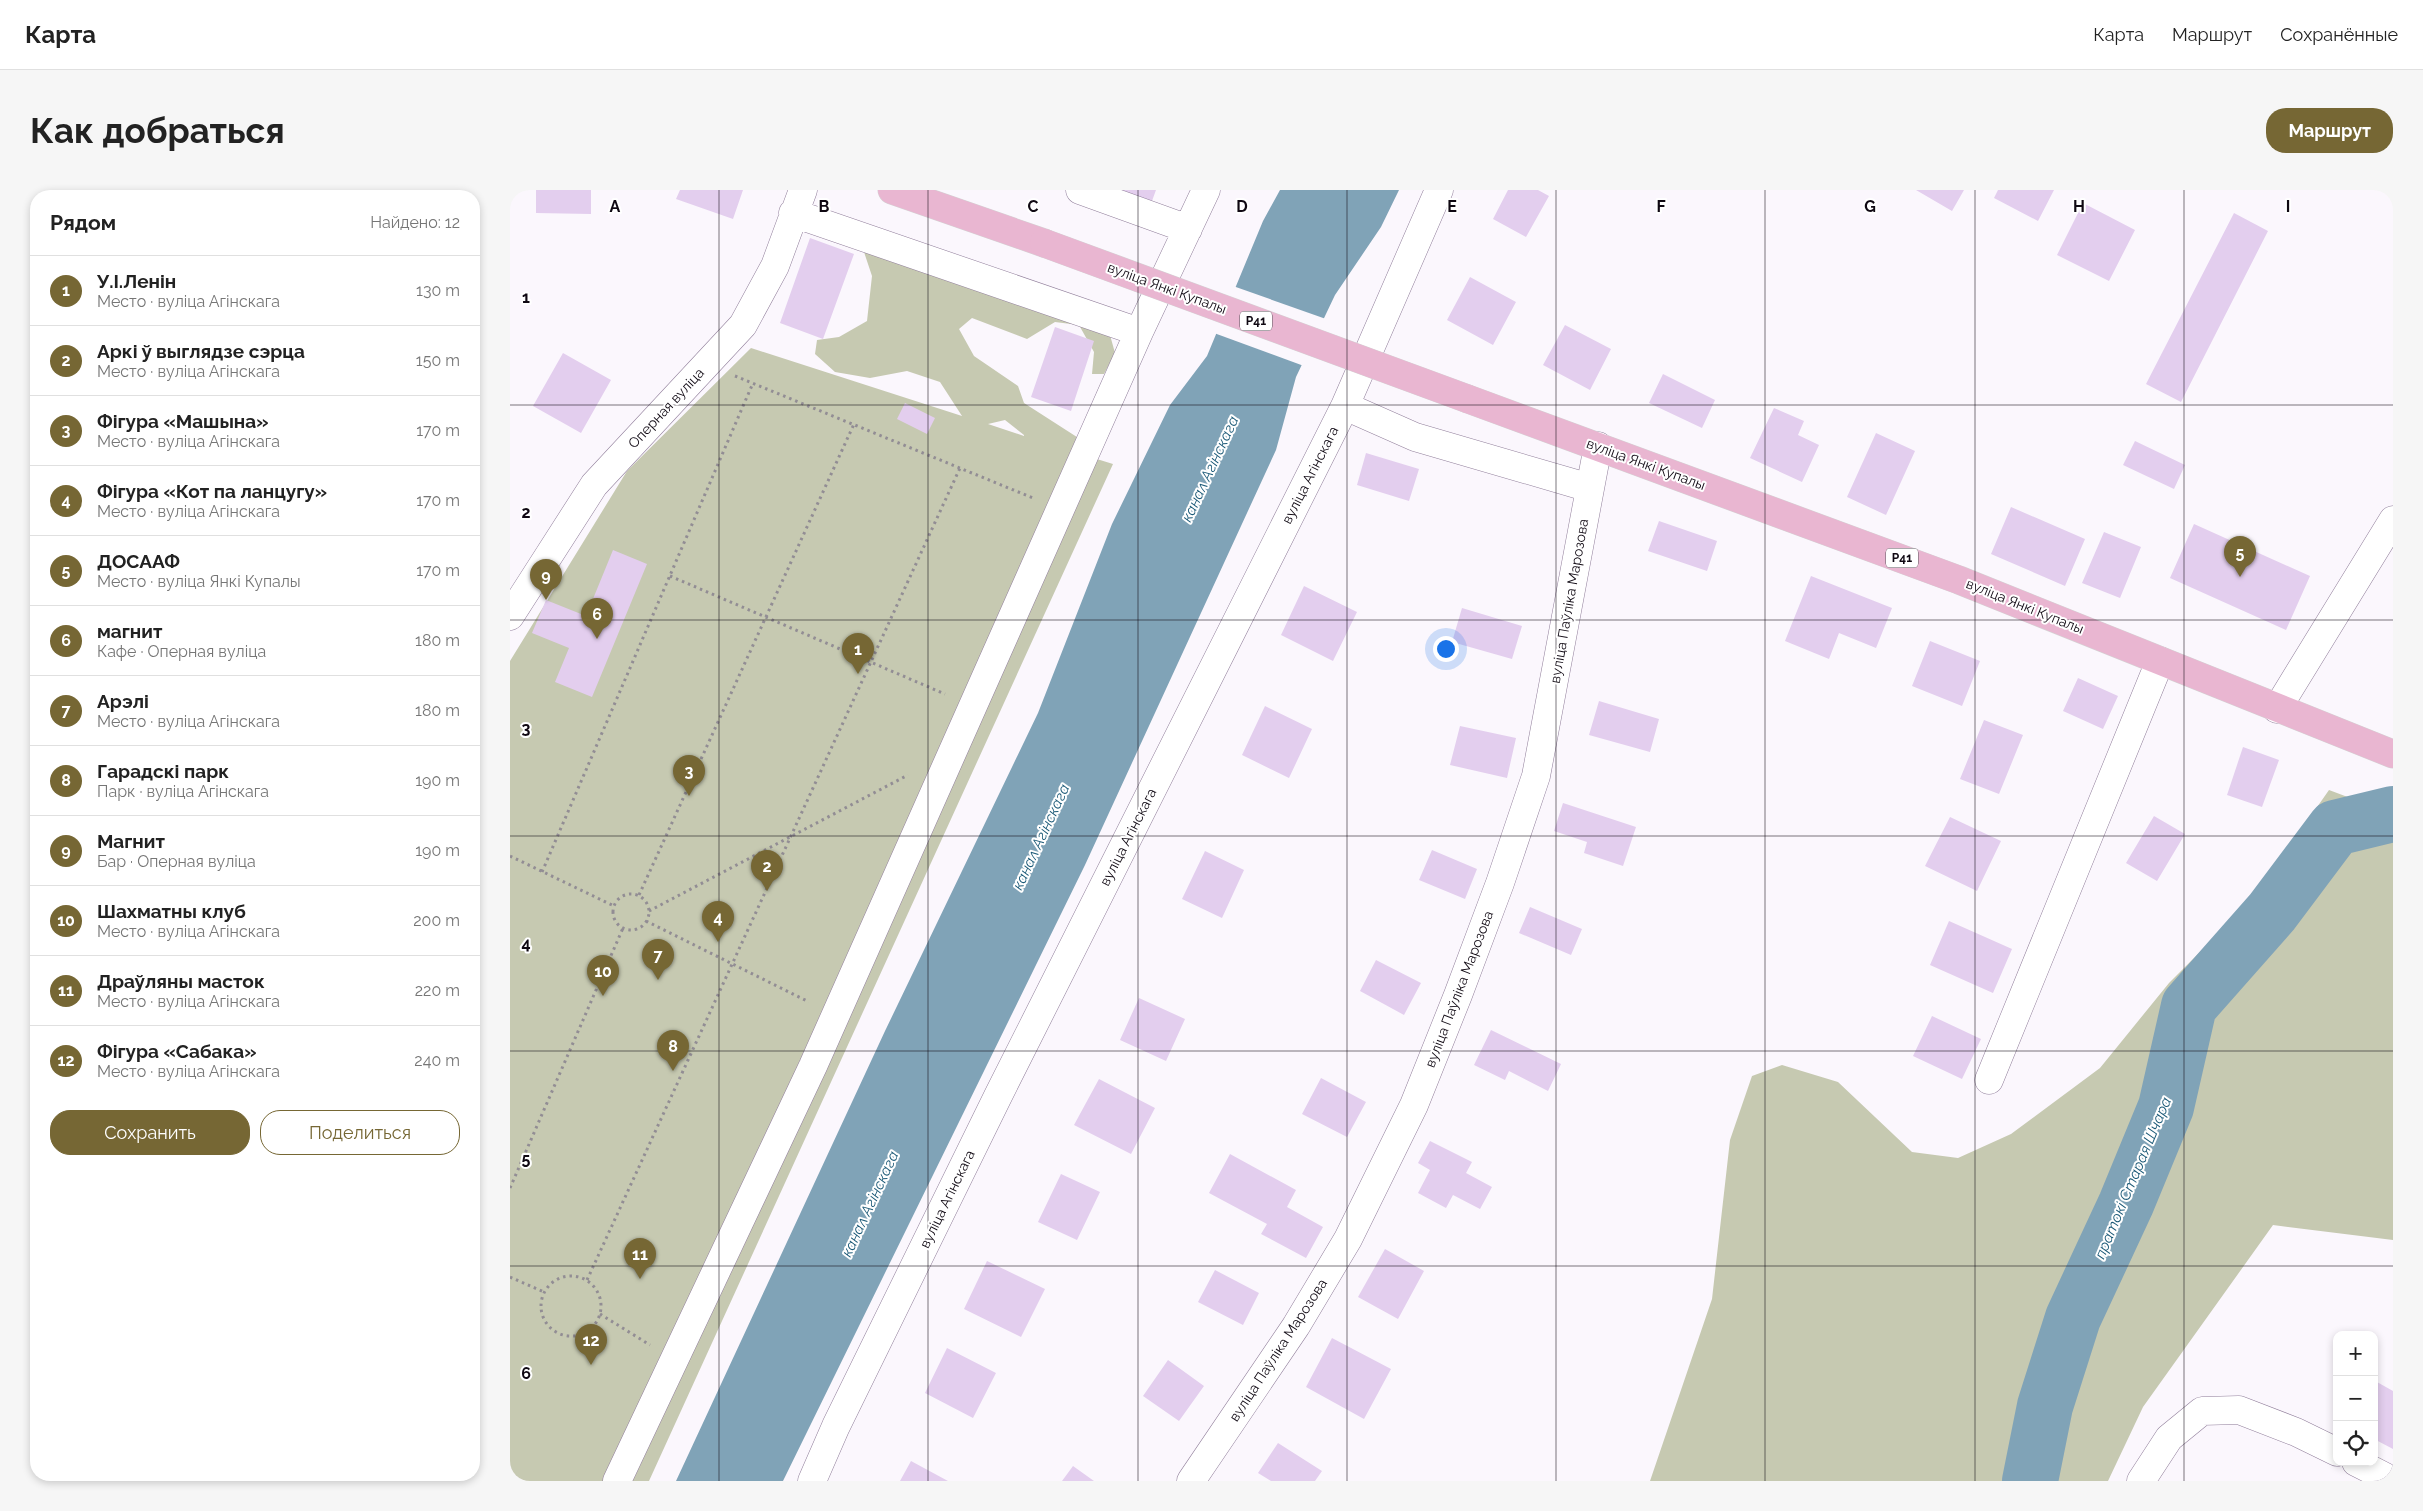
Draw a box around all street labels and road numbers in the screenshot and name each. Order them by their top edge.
street label: вуліца Янкі Купалы [1105,259,1229,317]
road number: Р41 [1240,312,1272,330]
street label: Оперная вуліца [625,365,707,451]
street label: вуліца Агінскага [1279,424,1341,526]
street label: вуліца Янкі Купалы [1584,435,1708,493]
street label: вуліца Паўліка Марозова [1547,518,1591,684]
road number: Р41 [1886,548,1918,568]
street label: вуліца Янкі Купалы [1964,575,2086,637]
street label: вуліца Агінскага [1097,786,1159,888]
street label: вуліца Паўліка Марозова [1422,908,1496,1070]
street label: вуліца Агінскага [916,1147,978,1251]
street label: вуліца Паўліка Марозова [1226,1276,1330,1424]

